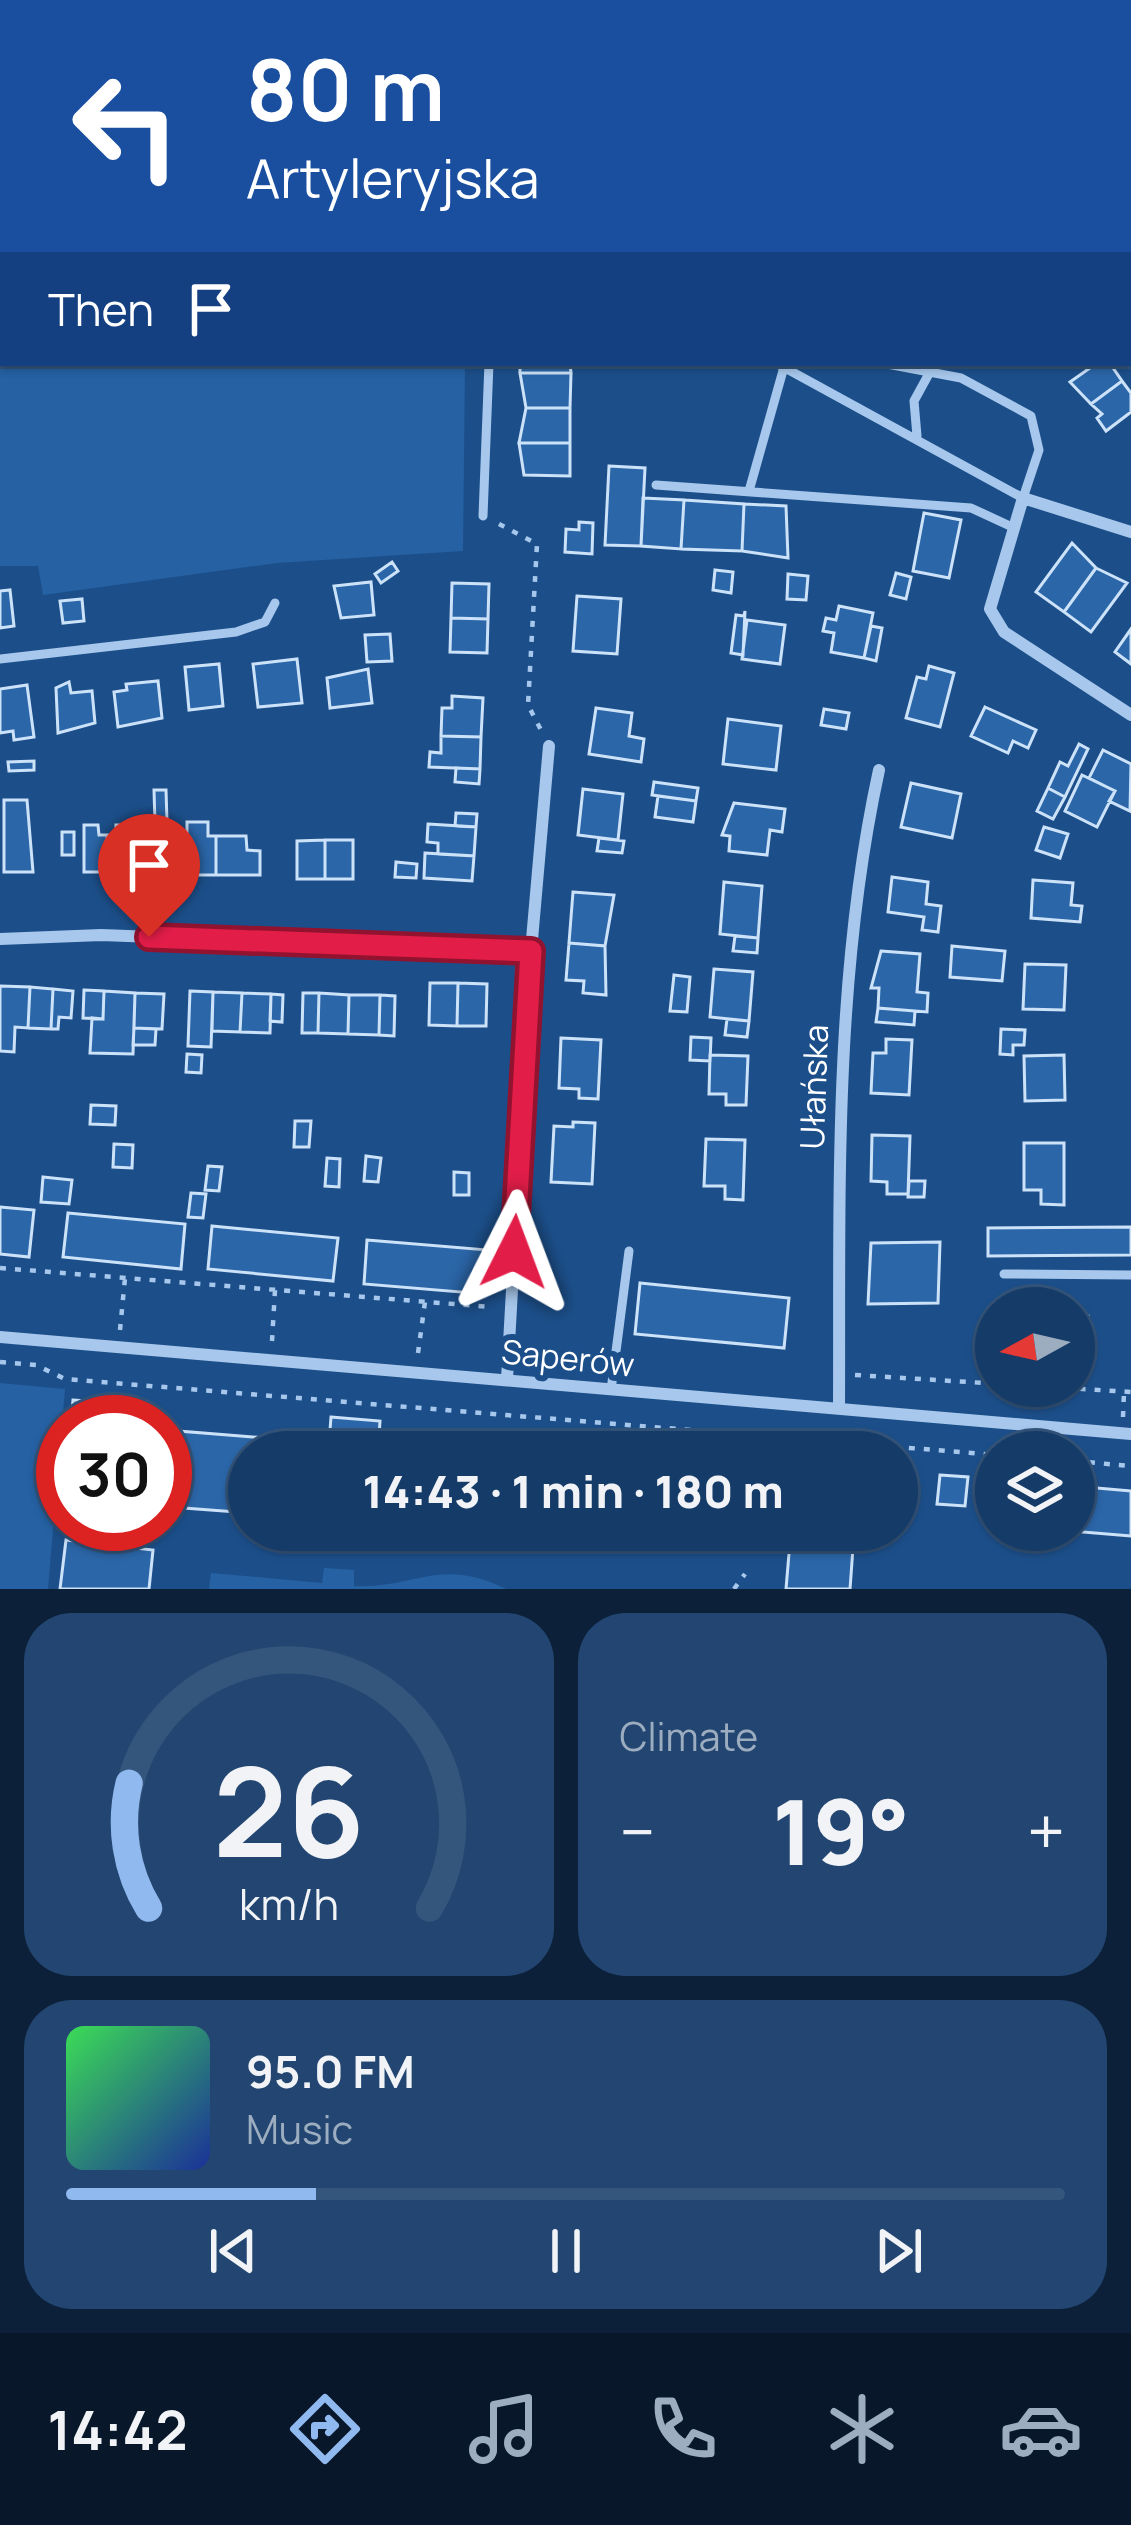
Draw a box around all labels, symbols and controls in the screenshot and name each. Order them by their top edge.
text: 80 m [246,31,445,146]
icon: left [48,48,204,204]
text: Artyleryjska [246,140,539,214]
icon: arrive [178,276,244,342]
text: Then [48,278,154,340]
pin [98,814,200,937]
icon: arrive [116,832,182,898]
street label: Ułańska [789,1024,838,1150]
position arrow [451,1189,577,1315]
north arrow [975,1287,1095,1407]
map controls [975,1287,1095,1551]
street label: Saperów [499,1328,637,1387]
speed limit sign: 30 [36,1395,192,1551]
button: layers [975,1431,1095,1551]
text: 14:43 · 1 min · 180 m [362,1460,784,1522]
text: Climate [620,1709,758,1763]
text: 26 [213,1724,365,1894]
text: 19° [772,1769,910,1892]
text: − [620,1786,655,1876]
text: + [1027,1786,1065,1876]
text: km/h [239,1873,339,1932]
text: 95.0 FM [246,2040,415,2102]
text: Music [246,2102,353,2156]
icon: previous [200,2218,266,2284]
icon: pause [533,2218,599,2284]
icon: next [866,2218,932,2284]
icon: directions [283,2387,367,2471]
icon: music [462,2387,546,2471]
icon: phone [641,2387,725,2471]
icon: climate [820,2387,904,2471]
icon: car [999,2387,1083,2471]
text: 14:42 [48,2392,188,2466]

